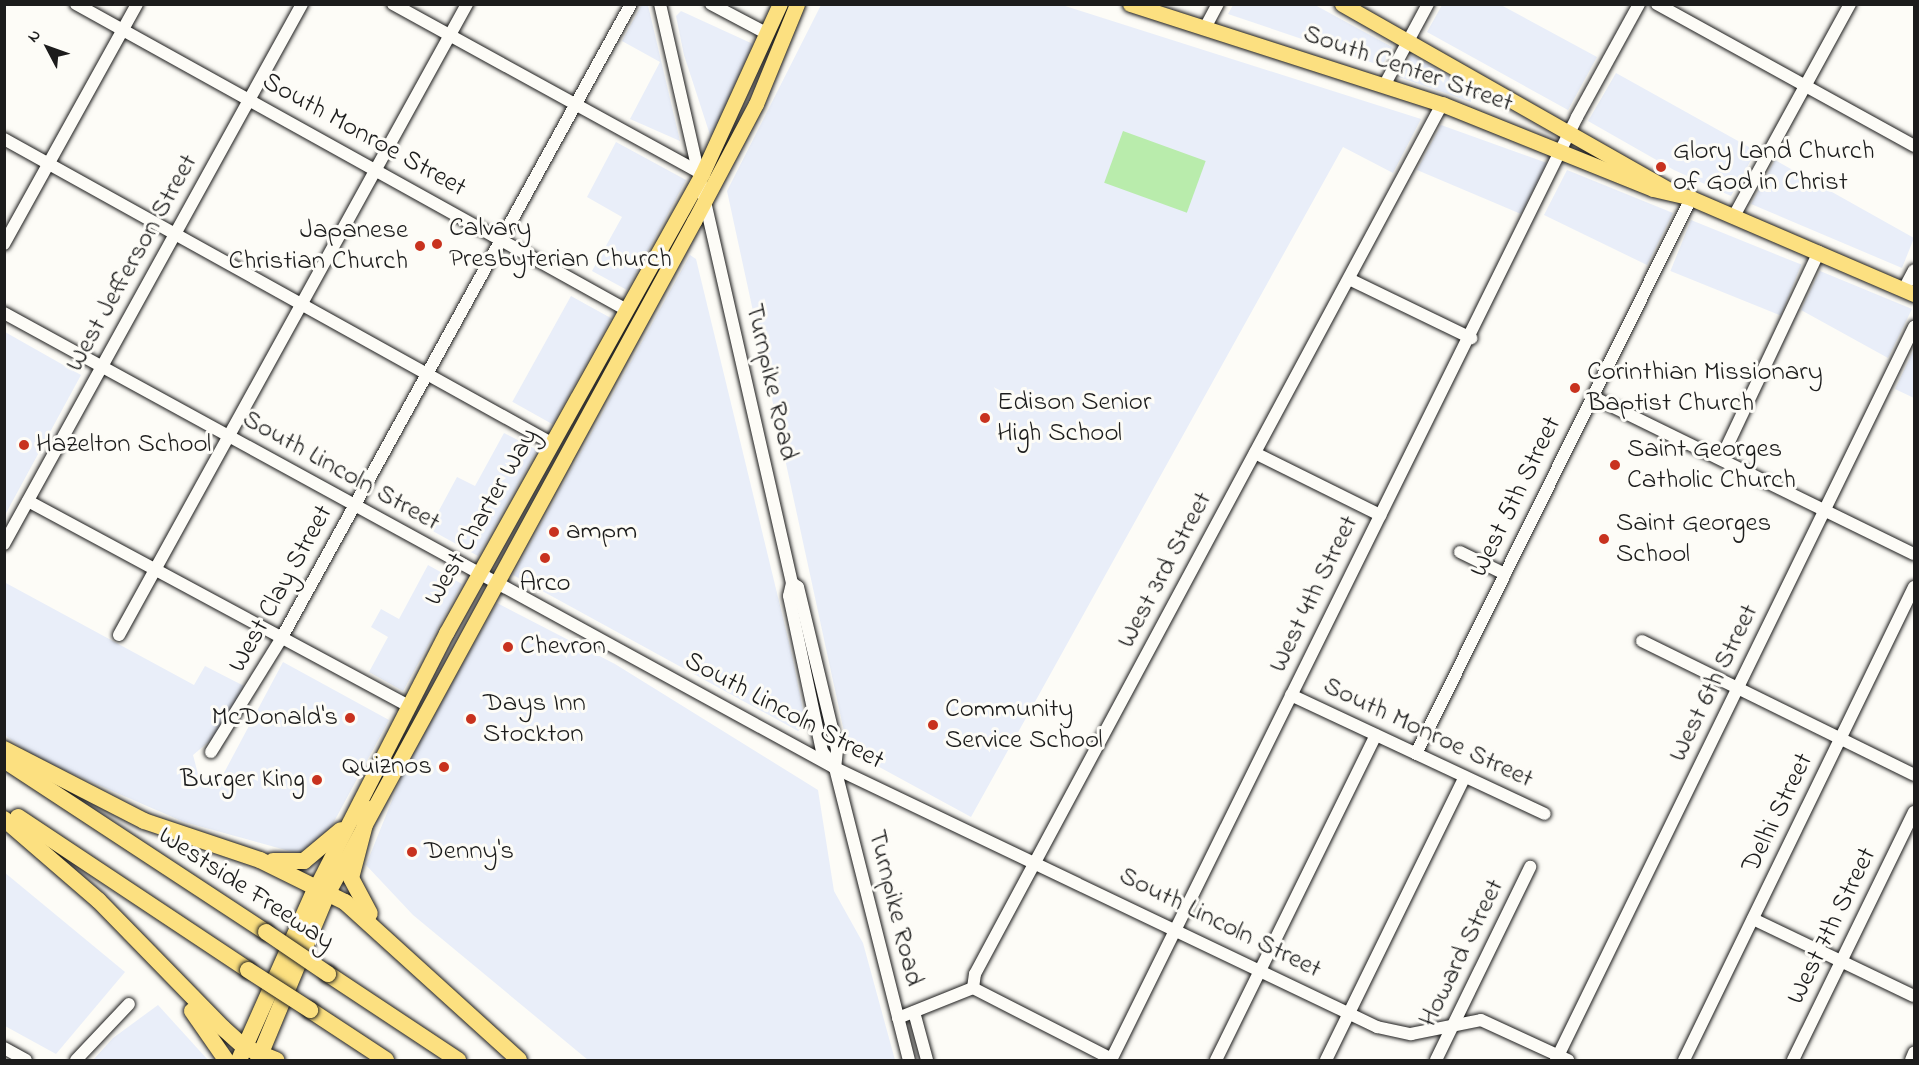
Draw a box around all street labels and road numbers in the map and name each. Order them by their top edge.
street label: South Center Street [1299,18,1517,120]
street label: South Monroe Street [256,65,472,205]
street label: West Jefferson Street [59,149,205,377]
street label: Turnpike Road [737,300,805,464]
street label: South Lincoln Street [236,403,446,539]
street label: West 5th Street [1463,411,1569,583]
street label: West Charter Way [418,422,546,612]
street label: West 3rd Street [1110,486,1220,654]
street label: West Clay Street [222,500,340,678]
street label: West 4th Street [1262,510,1366,678]
street label: West 6th Street [1662,599,1766,767]
street label: South Lincoln Street [679,645,889,777]
street label: South Monroe Street [1318,670,1538,796]
street label: Delhi Street [1735,748,1821,878]
street label: Westside Freeway [152,820,340,958]
street label: Turnpike Road [860,827,930,989]
street label: West 7th Street [1780,842,1884,1010]
street label: South Lincoln Street [1113,860,1327,986]
street label: Howard Street [1412,874,1512,1032]

